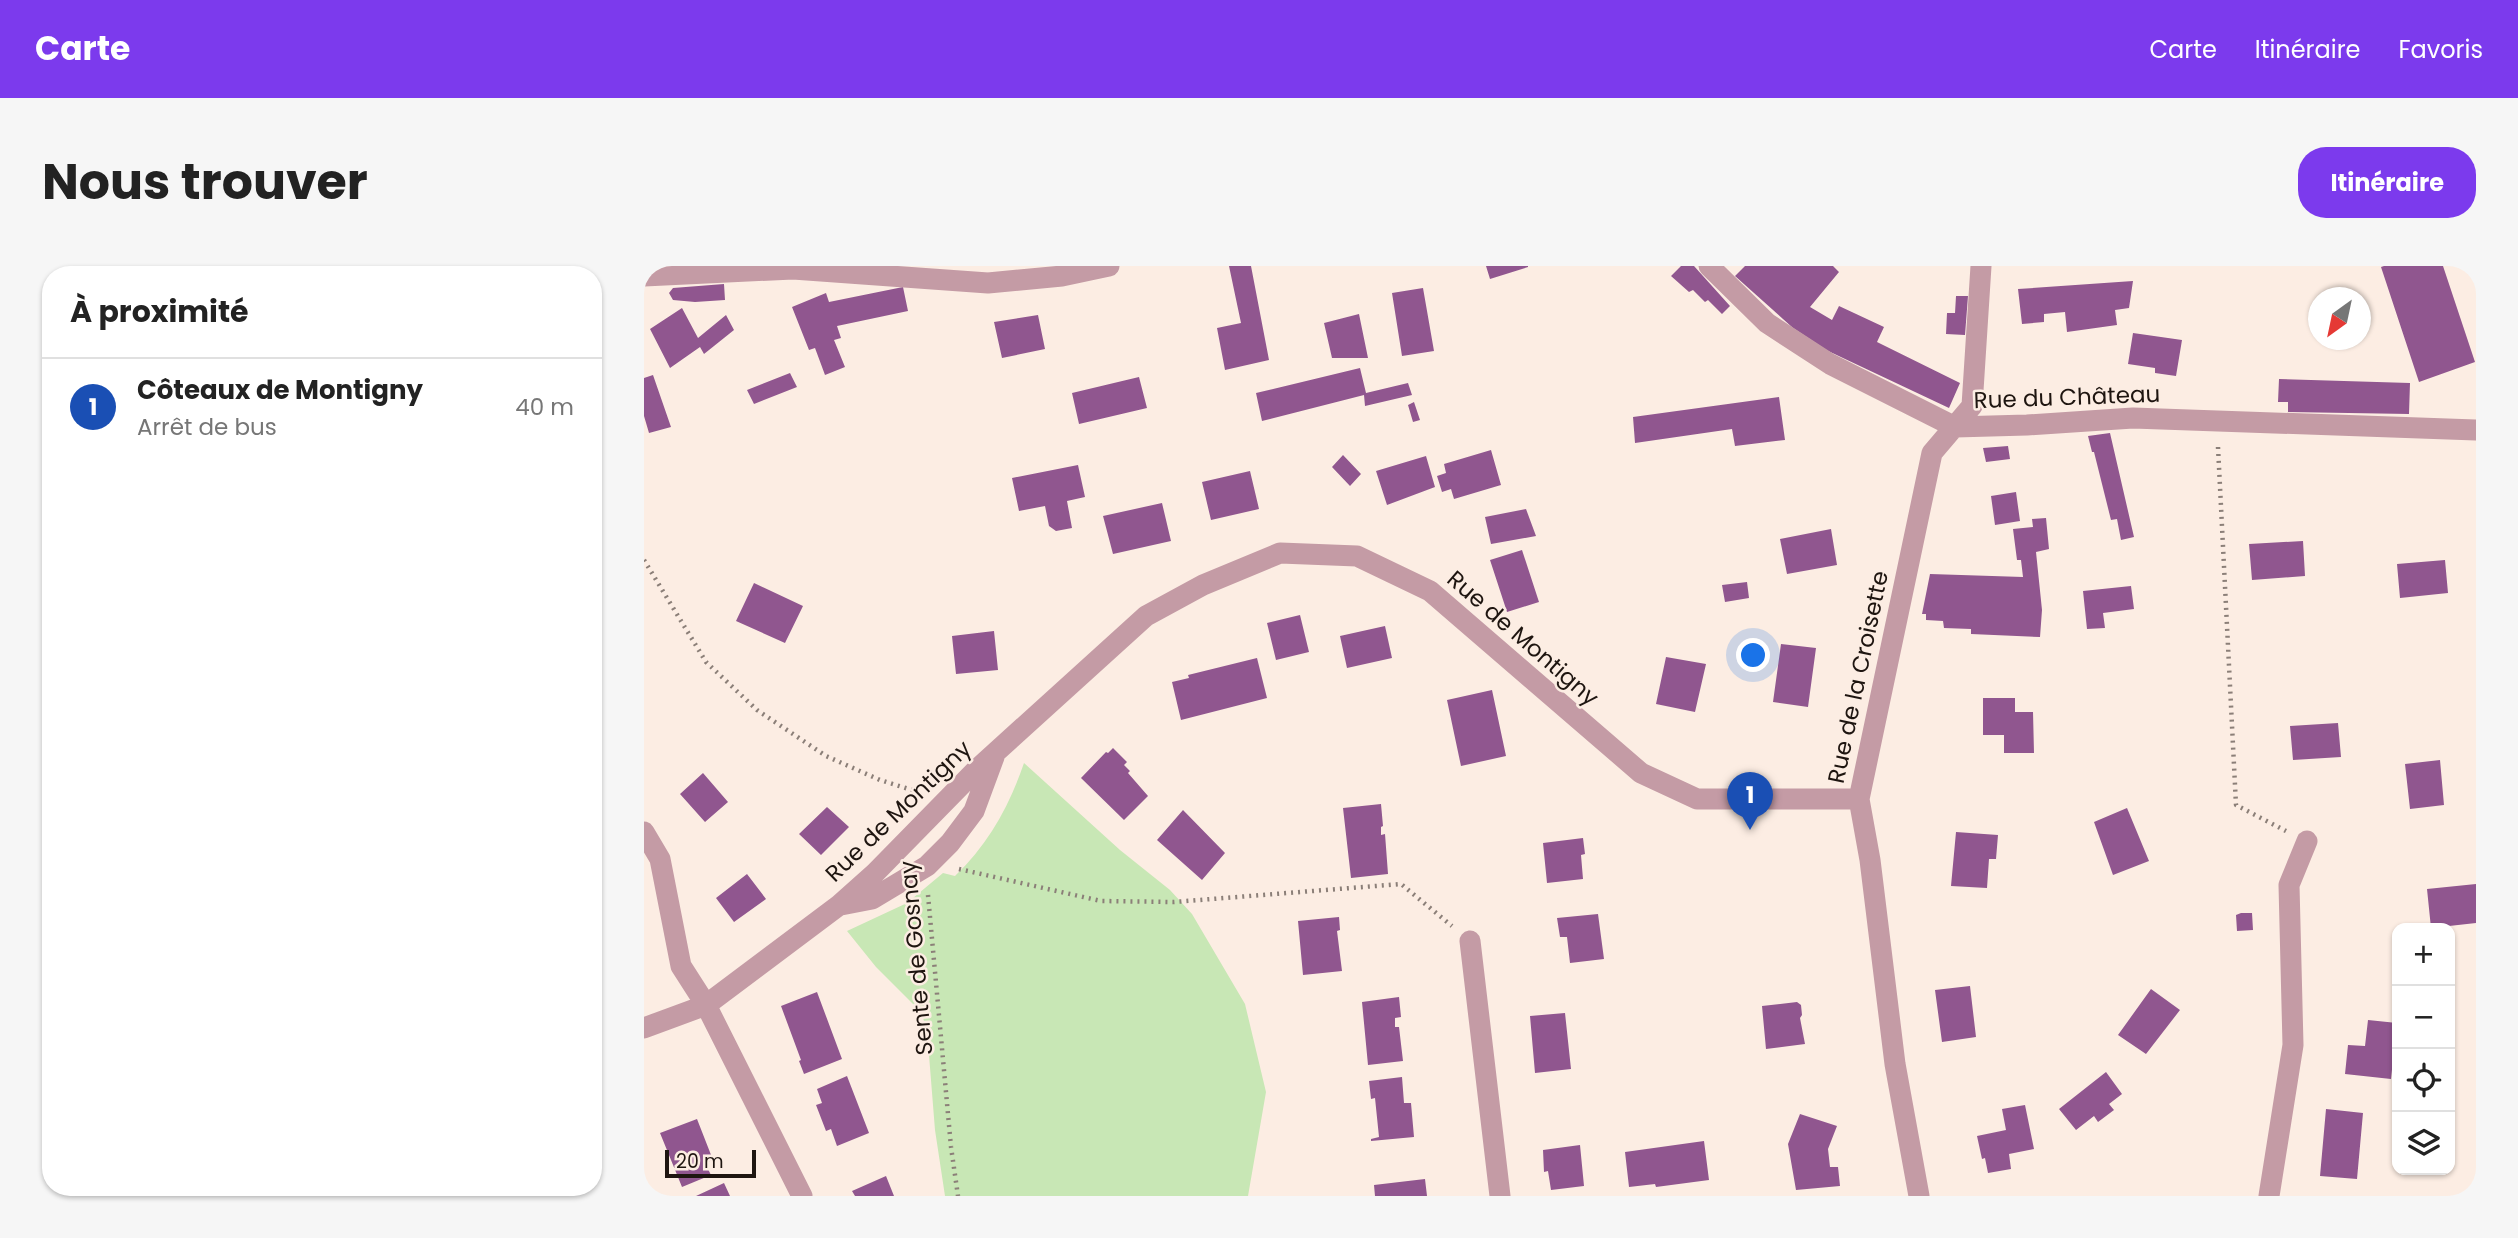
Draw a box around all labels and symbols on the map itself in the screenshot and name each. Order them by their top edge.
north arrow [2308,287,2371,350]
street label: Rue du Château [1973,378,2161,416]
street label: Rue de Montigny [1440,563,1606,713]
street label: Rue de la Croisette [1820,568,1896,786]
your location [1736,638,1770,672]
street label: Rue de Montigny [818,733,978,889]
pin: 1 [1727,772,1773,830]
street label: Sente de Gosnay [892,859,940,1057]
scale bar [665,1147,756,1179]

